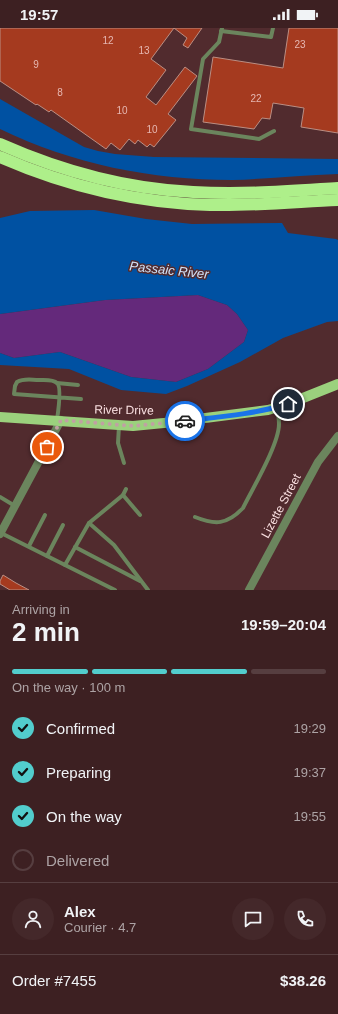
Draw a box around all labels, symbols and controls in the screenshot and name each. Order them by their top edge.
text: 19:57 [20,6,58,23]
house number: 12 [102,35,114,46]
house number: 23 [294,39,306,50]
house number: 13 [138,45,150,56]
house number: 9 [33,59,39,70]
house number: 8 [57,87,63,98]
house number: 22 [250,93,262,104]
house number: 10 [116,105,128,116]
house number: 10 [146,124,158,135]
water label: Passaic River [129,258,210,282]
pin [271,387,305,421]
icon: home [277,393,299,415]
courier [165,401,205,441]
street label: River Drive [94,402,154,418]
icon: car [174,410,196,432]
pin [30,430,64,464]
icon: bag [36,436,58,458]
street label: Lizette Street [258,471,304,541]
text: Arriving in [12,602,70,617]
text: 19:59–20:04 [241,616,326,633]
text: 2 min [12,617,80,647]
text: On the way · 100 m [12,680,125,695]
icon: check [12,717,34,739]
text: Confirmed [46,720,115,737]
text: 19:29 [293,721,326,736]
icon: check [12,761,34,783]
text: Preparing [46,764,111,781]
text: 19:37 [293,765,326,780]
icon: check [12,805,34,827]
text: On the way [46,808,122,825]
text: 19:55 [293,809,326,824]
text: Delivered [46,852,109,869]
button: person [12,898,54,940]
button: chat [232,898,274,940]
button: phone [284,898,326,940]
text: Alex [64,903,96,920]
text: Courier · 4.7 [64,920,136,935]
text: Order #7455 [12,972,96,989]
text: $38.26 [280,972,326,989]

